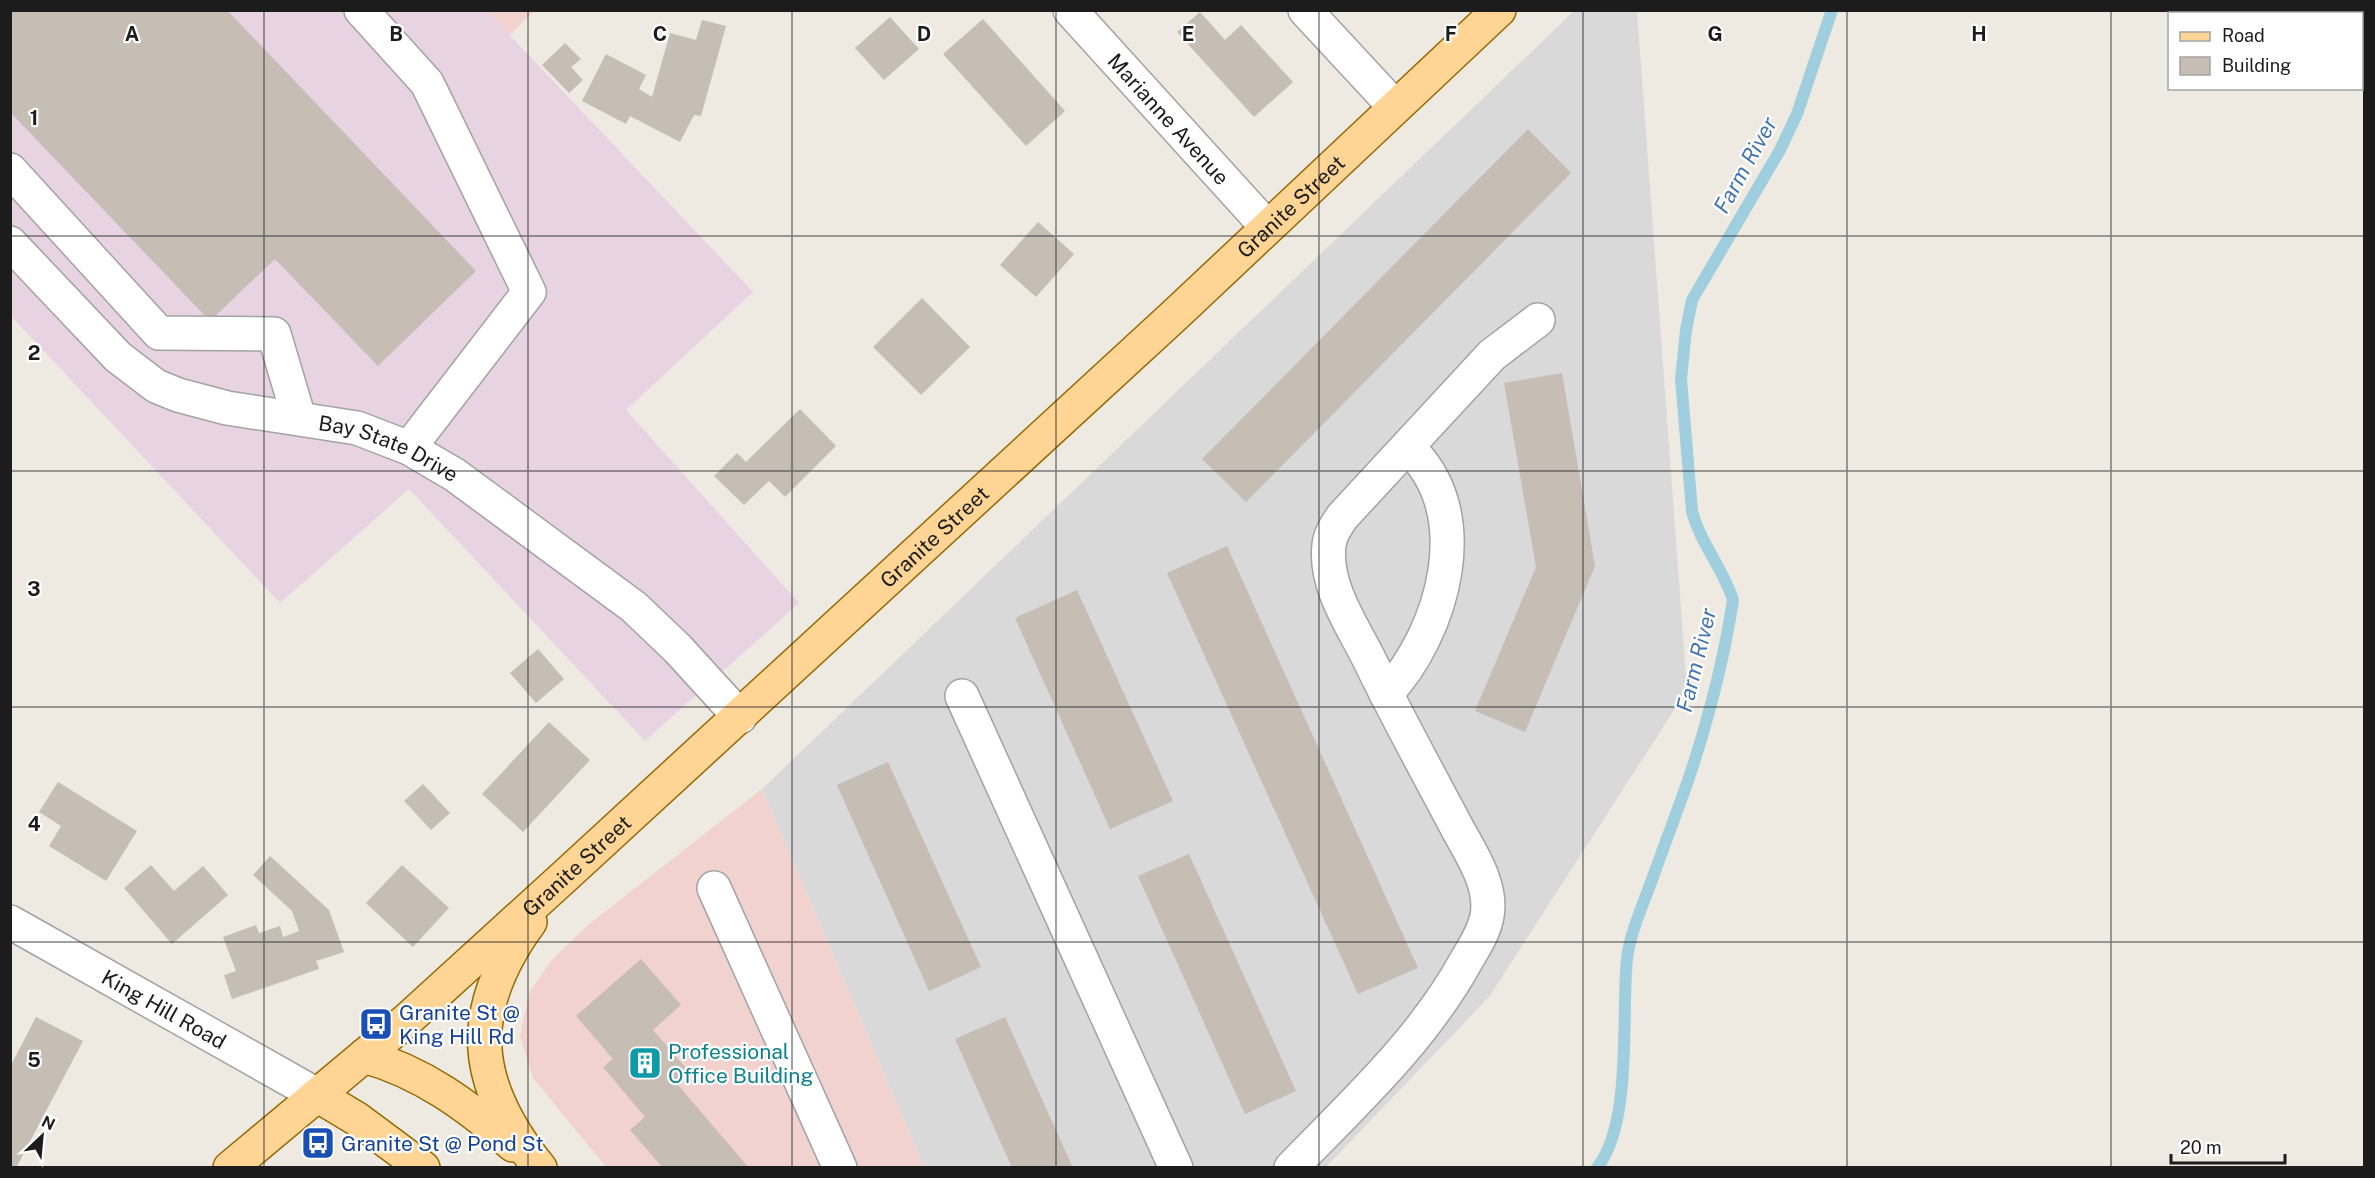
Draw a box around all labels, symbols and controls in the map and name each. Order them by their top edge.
legend [2168,12,2363,90]
text: A [125,22,139,46]
text: B [389,22,403,46]
text: C [653,22,667,46]
text: D [917,22,931,46]
text: E [1182,22,1194,46]
text: F [1445,22,1457,46]
text: G [1707,22,1723,46]
text: H [1971,22,1987,46]
text: Road [2222,25,2265,46]
street label: Marianne Avenue [1103,48,1235,190]
text: Building [2222,55,2291,76]
text: 1 [30,106,38,130]
water label: Farm River [1708,112,1782,218]
street label: Granite Street [1232,150,1350,263]
text: 2 [28,341,40,365]
street label: Bay State Drive [317,410,463,487]
street label: Granite Street [875,480,993,593]
text: 3 [27,577,41,601]
water label: Farm River [1671,605,1722,715]
street label: Granite Street [517,810,636,921]
text: 4 [27,812,41,836]
street label: King Hill Road [98,964,231,1054]
place label: Granite St @ King Hill Rd [399,1000,520,1049]
bus stop icon: Granite St @ King Hill Rd [358,1006,394,1042]
place label: Professional Office Building [668,1039,814,1088]
building icon: Professional Office Building [627,1045,663,1081]
text: 5 [27,1048,41,1072]
north arrow [12,1106,72,1166]
text: N [39,1112,58,1134]
bus stop icon: Granite St @ Pond St [300,1125,336,1161]
scale bar [2171,1127,2285,1165]
place label: Granite St @ Pond St [341,1131,544,1156]
text: 20 m [2180,1137,2222,1158]

